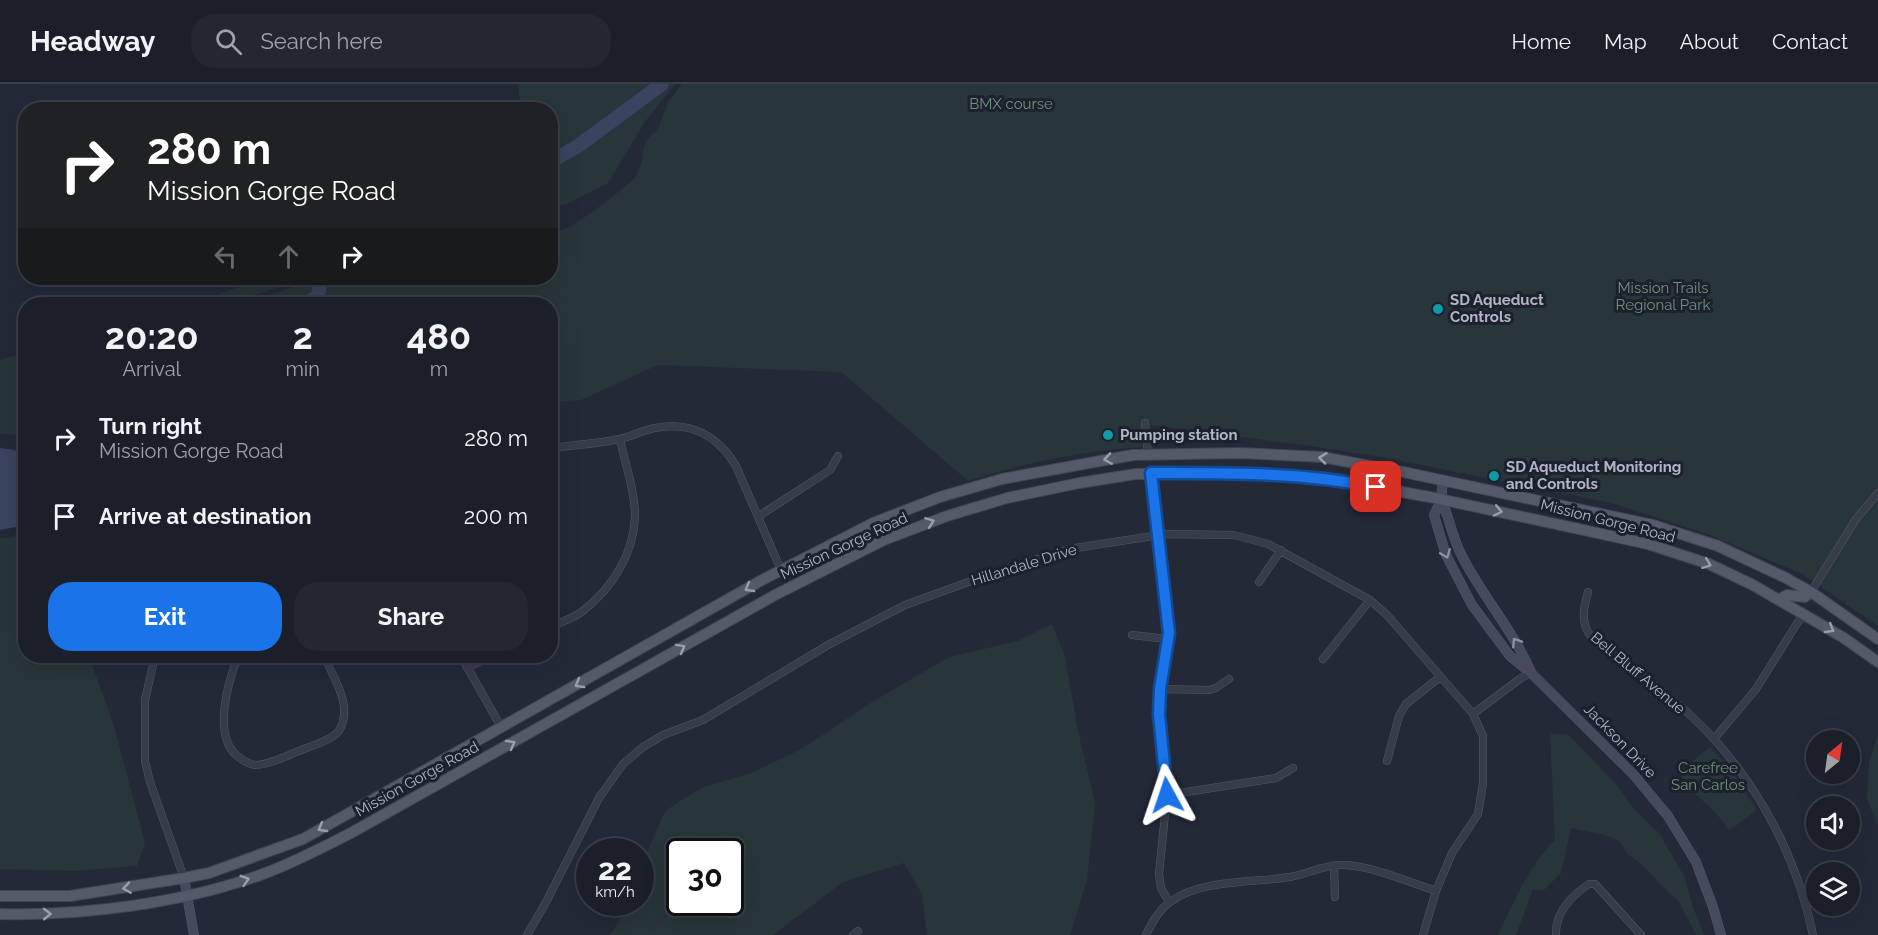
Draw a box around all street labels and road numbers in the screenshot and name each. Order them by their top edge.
street label: Mission Gorge Road [1539,496,1677,546]
street label: Mission Gorge Road [778,509,910,583]
street label: Hillandale Drive [969,540,1079,590]
street label: Bell Bluff Avenue [1587,628,1689,718]
street label: Jackson Drive [1580,700,1660,782]
street label: Mission Gorge Road [352,738,482,820]

